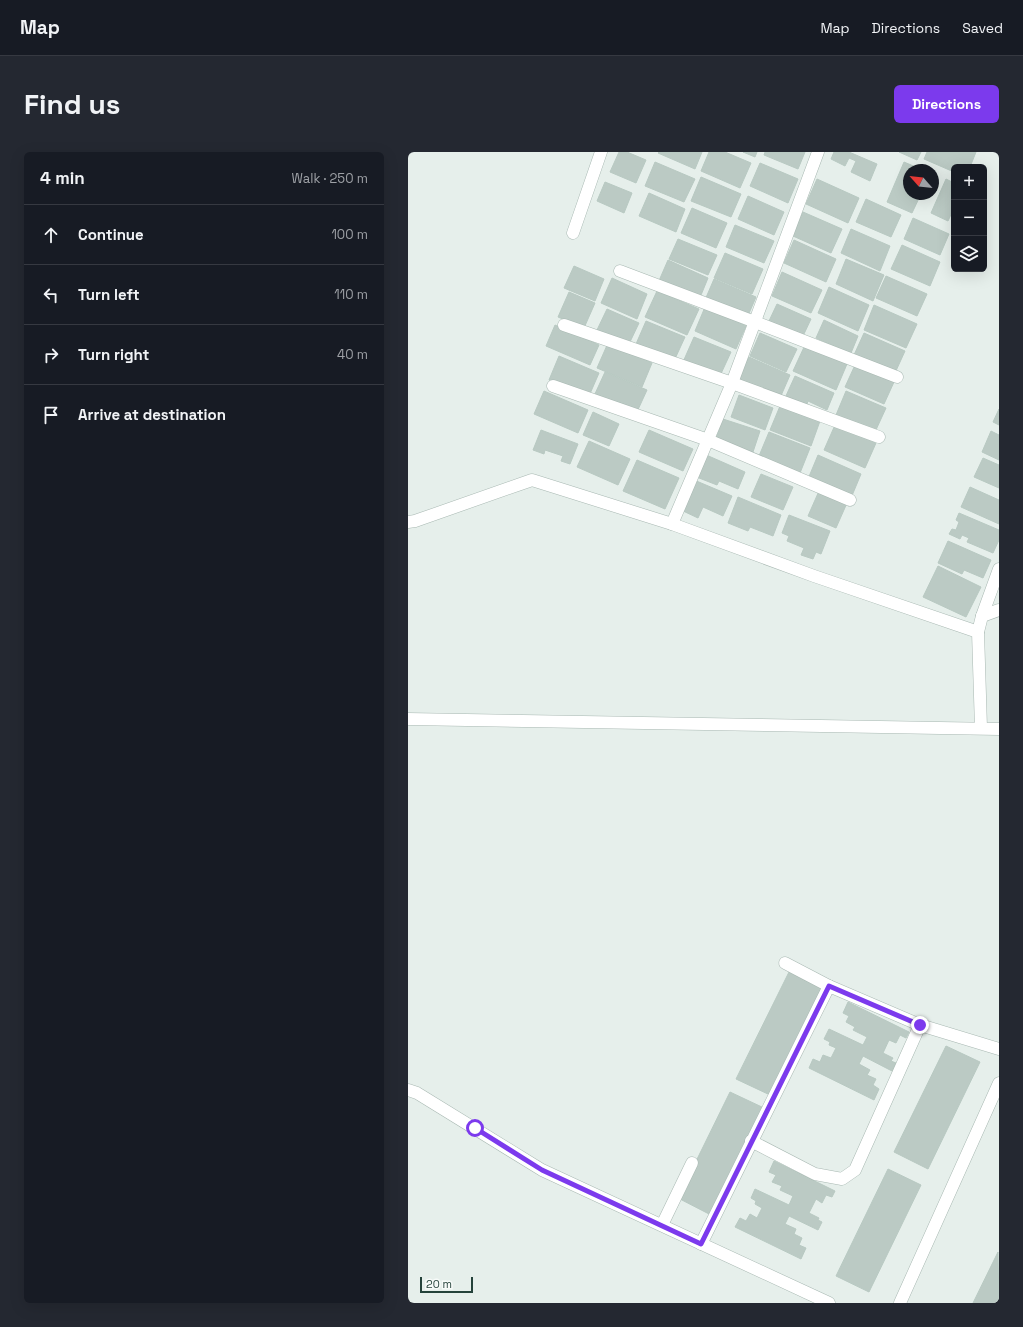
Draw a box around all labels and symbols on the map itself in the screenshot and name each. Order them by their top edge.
north arrow [903,164,939,200]
route end [911,1016,929,1034]
route start [466,1119,484,1137]
scale bar [420,1275,473,1294]

